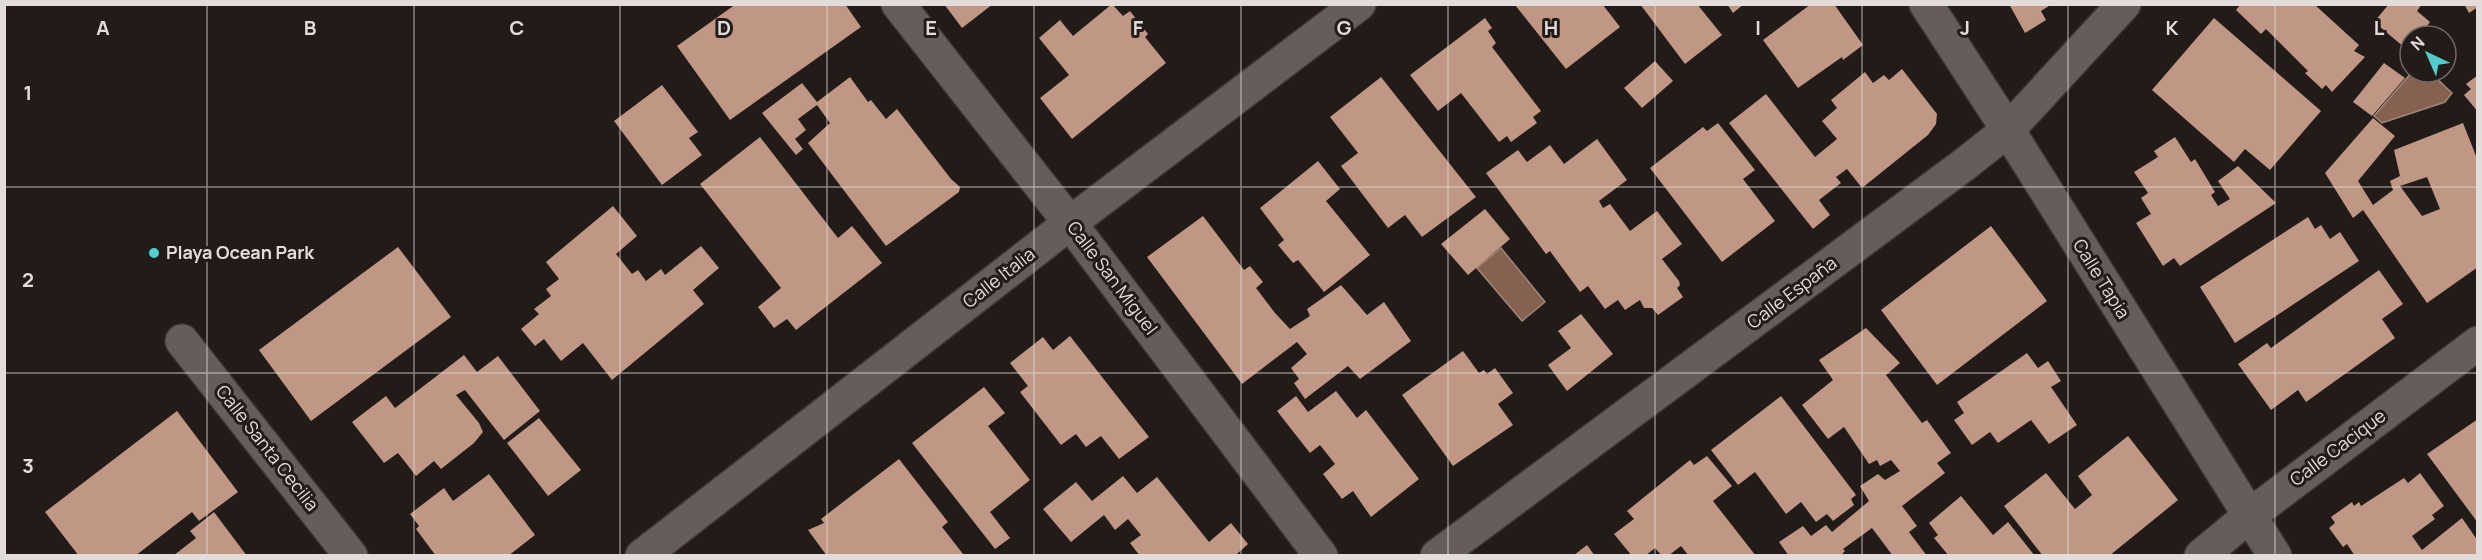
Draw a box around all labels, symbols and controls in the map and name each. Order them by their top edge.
text: A [96,14,110,41]
text: B [304,14,317,41]
text: C [510,14,524,41]
text: D [717,14,731,41]
text: E [925,14,937,41]
text: F [1133,14,1144,41]
text: G [1337,14,1352,41]
text: H [1544,14,1558,41]
text: I [1755,14,1761,41]
text: J [1960,14,1970,41]
text: K [2166,14,2179,41]
text: L [2374,14,2385,41]
north arrow [2398,24,2458,84]
text: N [2406,31,2429,55]
text: 1 [24,79,32,106]
street label: Calle San Miguel [1062,216,1163,339]
street label: Calle Tapia [2068,234,2136,323]
place label: Playa Ocean Park [166,240,315,264]
street label: Calle Italia [957,242,1039,313]
marker: Playa Ocean Park [147,246,161,260]
street label: Calle España [1742,251,1841,334]
text: 2 [22,266,34,293]
street label: Calle Santa Cecilia [211,379,325,515]
street label: Calle Cacique [2285,403,2390,491]
text: 3 [22,452,34,479]

